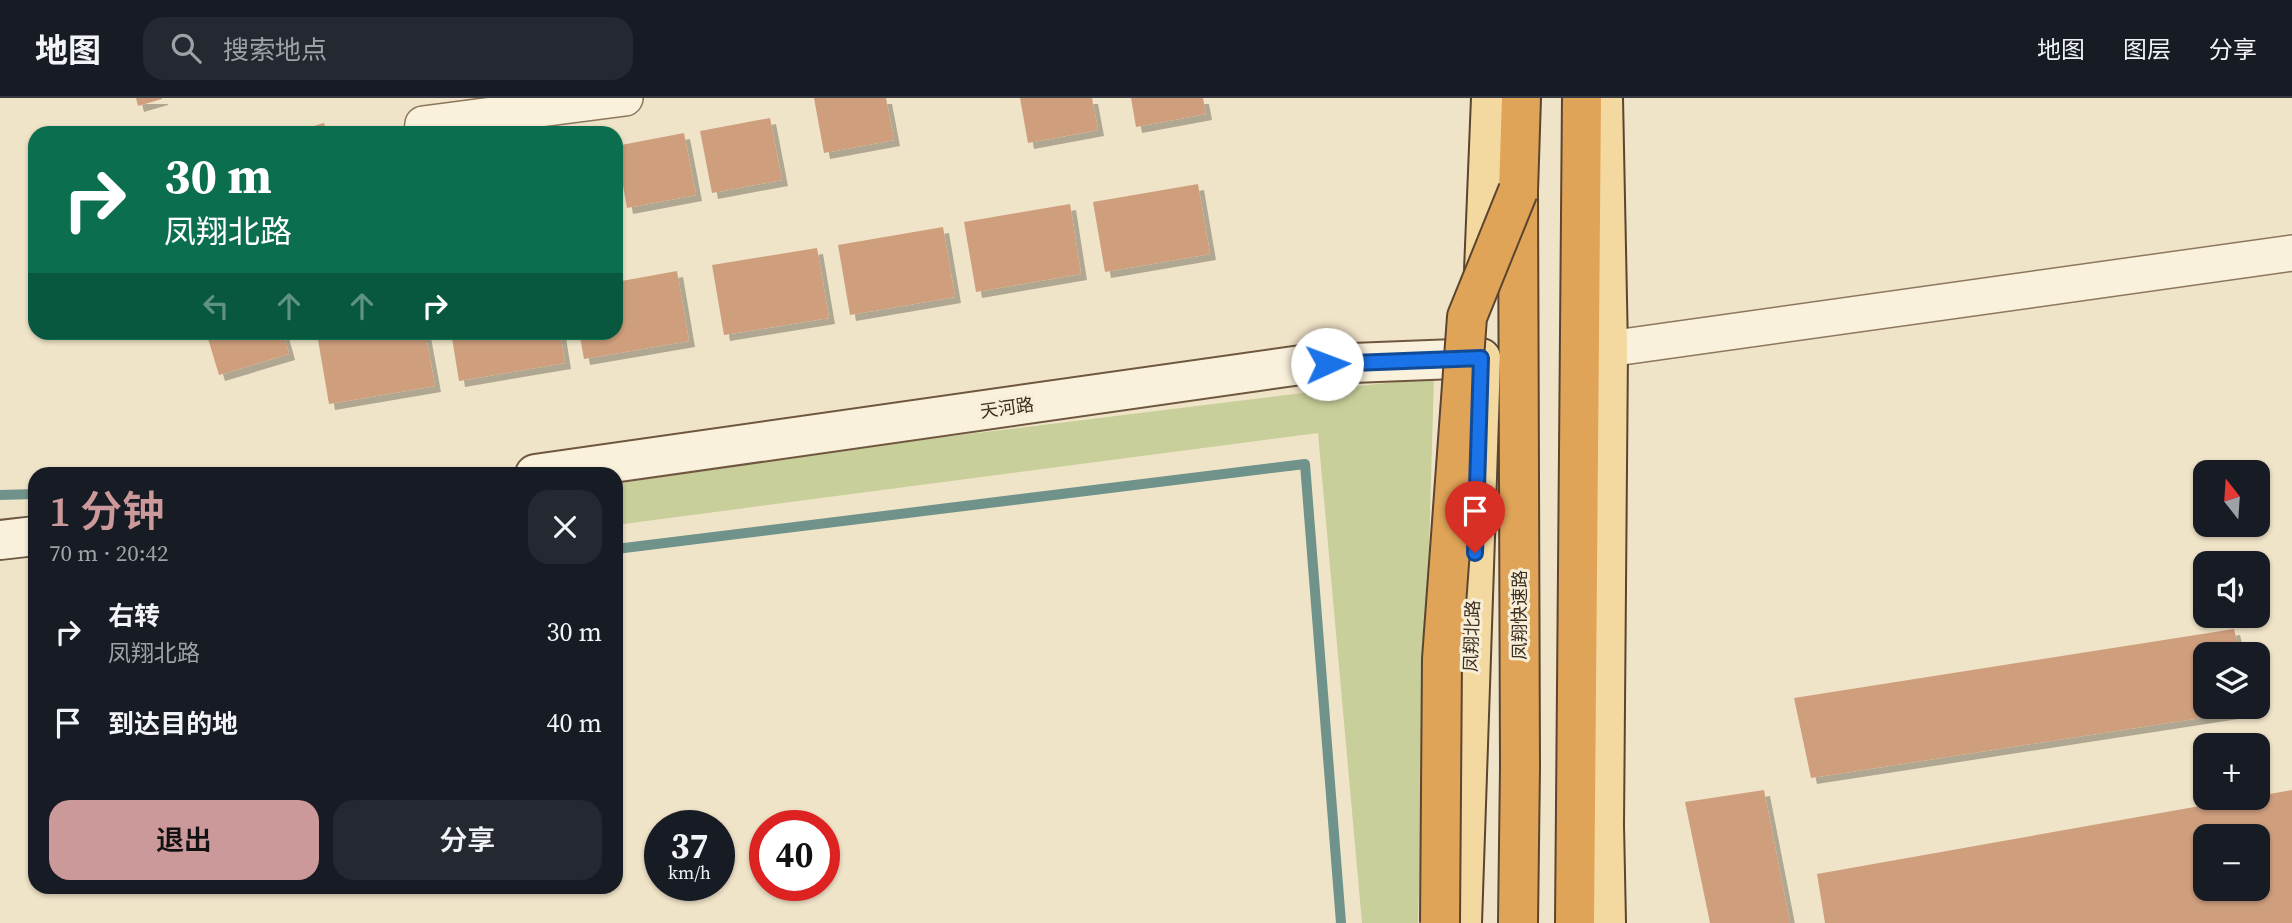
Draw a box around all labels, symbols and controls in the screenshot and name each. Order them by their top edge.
search box [143,17,633,80]
text: 地图 [35,28,101,73]
icon: search [167,29,205,67]
text: 搜索地点 [223,32,327,68]
text: 地图 [2037,33,2085,66]
text: 图层 [2123,33,2171,66]
text: 分享 [2209,33,2257,66]
text: 30 m [164,142,272,209]
icon: right [49,154,140,245]
text: 凤翔北路 [164,210,292,254]
icon: left [197,287,235,325]
icon: ahead [270,287,308,325]
icon: ahead [343,287,381,325]
icon: right [416,287,454,325]
position arrow [1290,327,1364,401]
street label: 天河路 [978,391,1035,424]
north arrow [2193,460,2270,537]
map controls [2193,460,2270,901]
pin [1445,481,1505,553]
text: 1 分钟 [49,482,164,540]
button: close [528,490,602,564]
icon: arrive [1456,492,1494,530]
text: 70 m · 20:42 [49,537,169,569]
button: sound [2193,551,2270,628]
street label: 凤翔快速路 [1507,570,1532,660]
text: 右转 [108,598,160,634]
street label: 凤翔北路 [1458,600,1485,672]
icon: right [49,613,87,651]
text: 30 m [547,614,602,650]
text: 凤翔北路 [108,637,200,669]
button: layers [2193,642,2270,719]
icon: arrive [49,704,87,742]
text: 40 m [547,705,602,741]
text: 到达目的地 [108,706,238,742]
button: + [2193,733,2270,810]
button: 退出 [49,800,319,880]
button: 分享 [333,800,602,880]
speed limit sign: 40 [749,810,840,901]
text: 37 [671,822,708,870]
button: − [2193,824,2270,901]
text: km/h [668,860,711,885]

